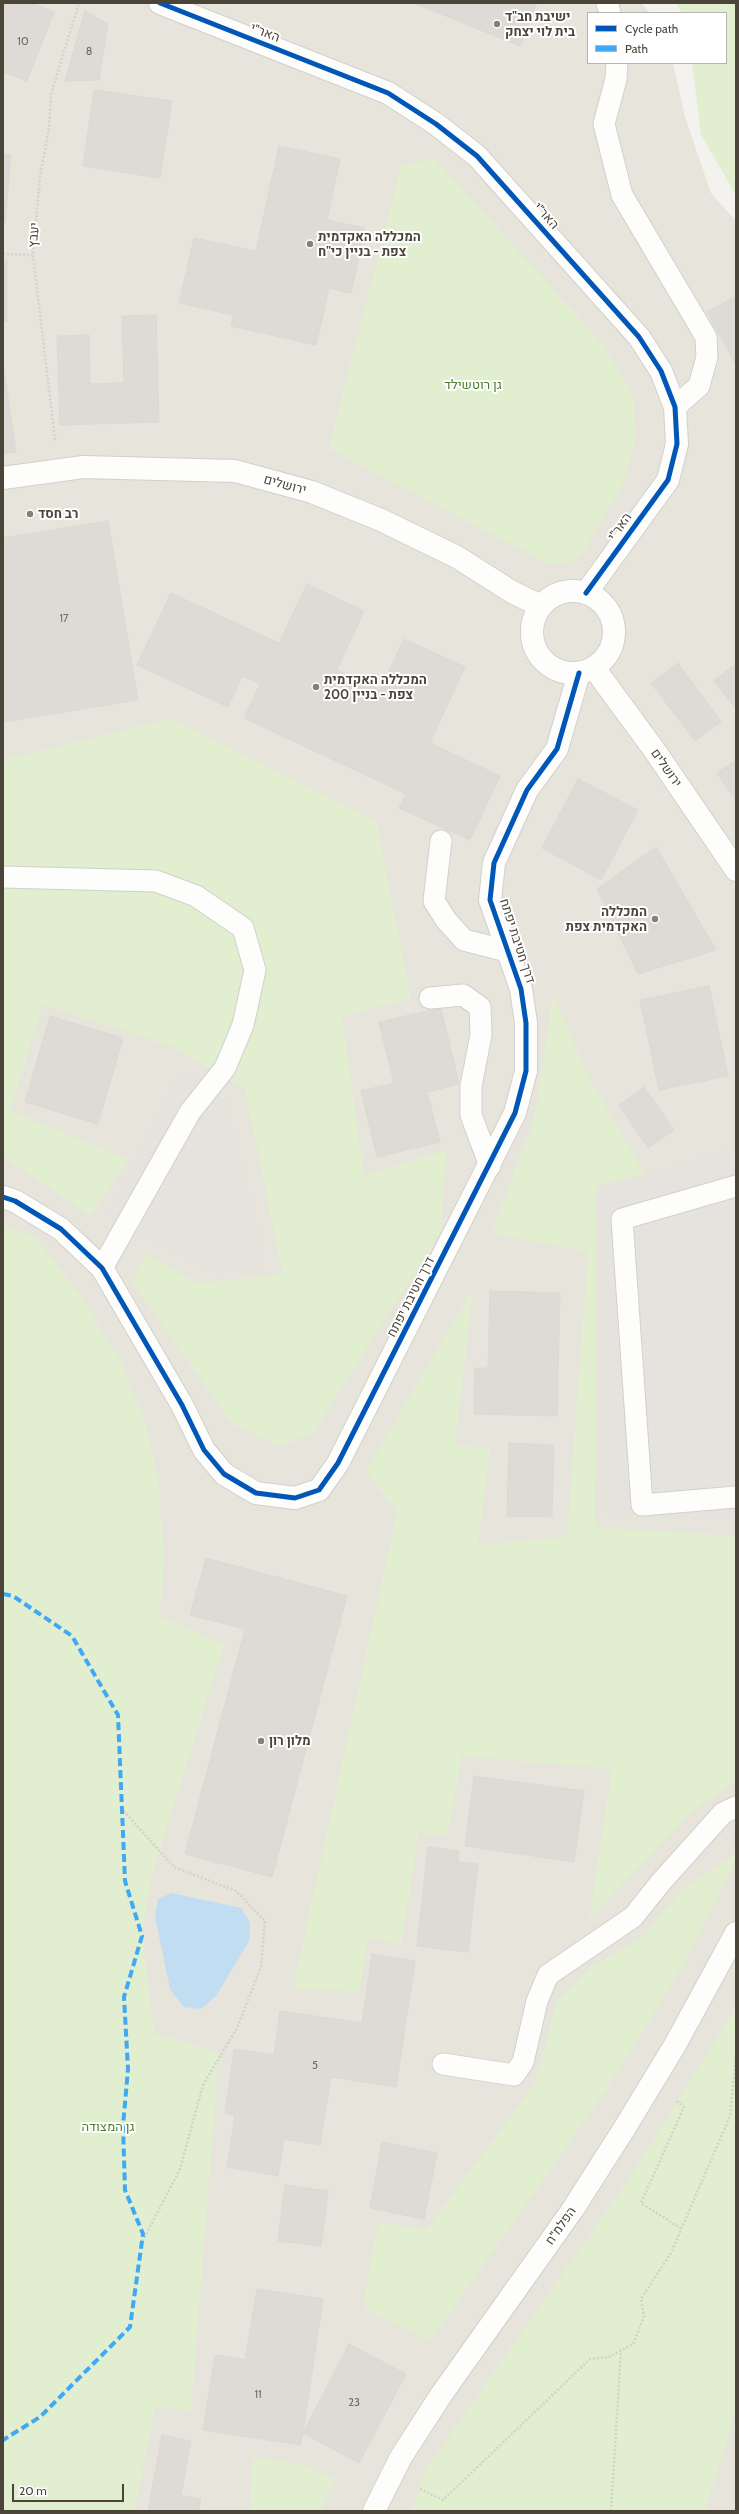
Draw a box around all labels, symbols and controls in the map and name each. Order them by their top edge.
place label: ישיבת חב"ד בית לוי יצחק [505,9,575,40]
legend [587,12,727,64]
marker: ישיבת חב"ד בית לוי יצחק [492,19,502,29]
street label: האר"י [248,20,282,46]
text: Cycle path [625,21,678,36]
house number: 10 [17,35,29,49]
text: Path [625,41,648,56]
house number: 8 [86,45,92,59]
street label: האר"י [530,199,562,233]
street label: יעבץ [25,222,43,248]
place label: המכללה האקדמית צפת - בניין כי"ח [318,229,421,260]
marker: המכללה האקדמית צפת - בניין כי"ח [305,239,315,249]
park label: גן רוטשילד [444,377,502,393]
street label: ירושלים [262,472,308,498]
place label: רב חסד [38,506,78,522]
marker: רב חסד [25,509,35,519]
street label: האר"י [605,510,635,544]
house number: 17 [59,612,69,626]
place label: המכללה האקדמית צפת - בניין 200 [324,672,427,703]
marker: המכללה האקדמית צפת - בניין 200 [311,682,321,692]
street label: ירושלים [647,746,685,790]
street label: דרך חטיבת יפתח [496,897,538,985]
place label: המכללה האקדמית צפת [566,904,647,935]
marker: המכללה האקדמית צפת [650,914,660,924]
street label: דרך חטיבת יפתח [384,1254,438,1340]
place label: מלון רון [269,1733,311,1749]
marker: מלון רון [256,1736,266,1746]
house number: 5 [312,2059,318,2073]
park label: גן המצודה [82,2119,134,2135]
street label: הפלמ"ח [542,2204,580,2248]
house number: 11 [254,2388,262,2402]
house number: 23 [348,2396,360,2410]
scale bar [14,2476,126,2502]
text: 20 m [19,2483,47,2498]

